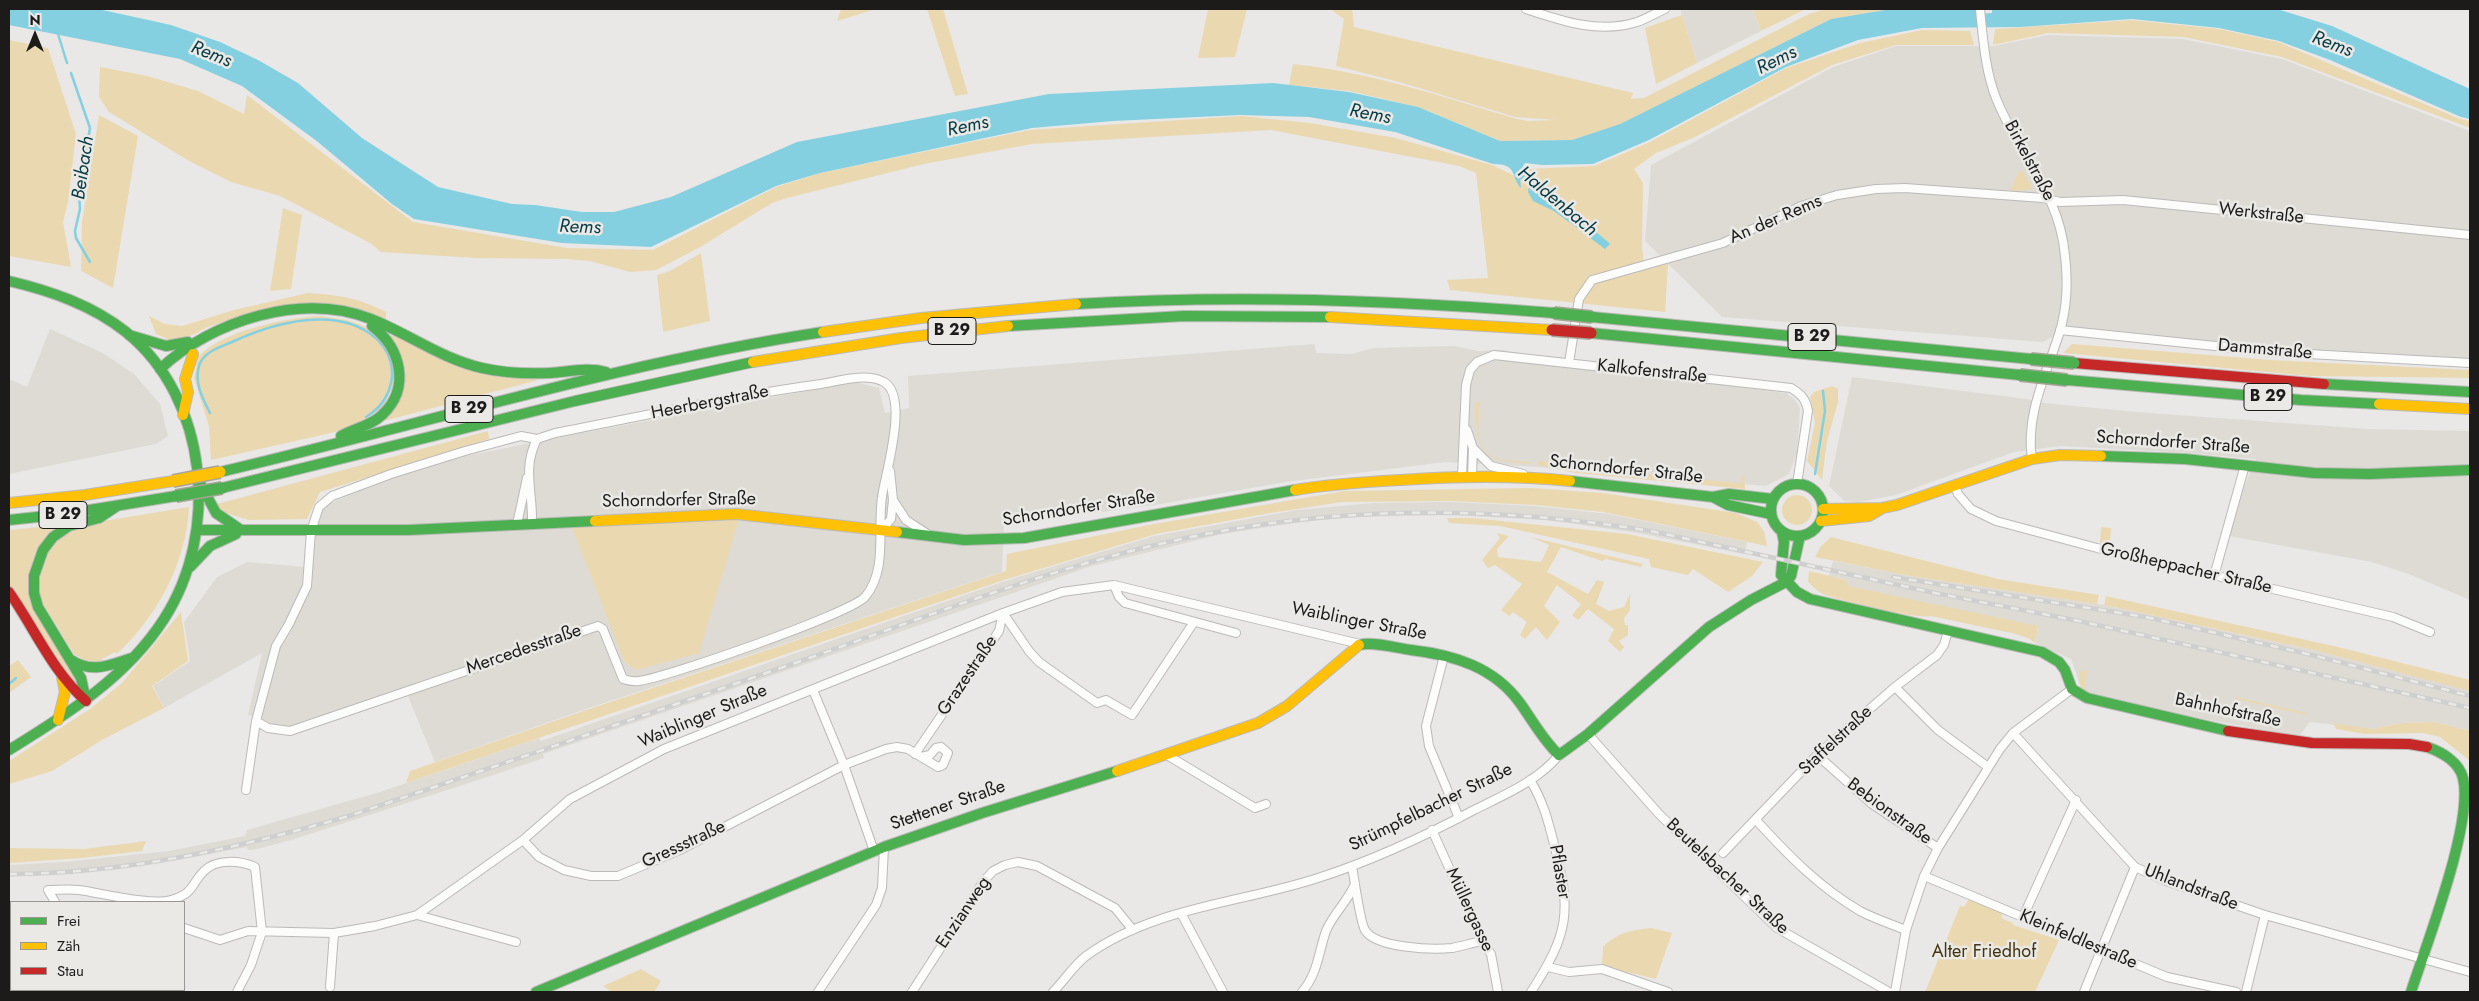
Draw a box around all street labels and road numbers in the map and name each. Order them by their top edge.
street label: Birkelstraße [1999,117,2059,205]
street label: An der Rems [1726,191,1826,249]
street label: Werkstraße [2217,199,2305,229]
road number: B 29 [928,318,976,344]
road number: B 29 [1788,324,1836,351]
street label: Dammstraße [2217,335,2313,365]
street label: Kalkofenstraße [1596,356,1708,388]
street label: Heerbergstraße [649,381,771,425]
road number: B 29 [2244,384,2292,411]
road number: B 29 [445,396,493,422]
street label: Schorndorfer Straße [2095,427,2251,459]
street label: Schorndorfer Straße [1548,451,1704,489]
street label: Schorndorfer Straße [1001,486,1157,532]
street label: Schorndorfer Straße [602,489,756,513]
road number: B 29 [39,502,87,528]
street label: Großheppacher Straße [2098,539,2274,599]
street label: Waiblinger Straße [1289,598,1429,646]
street label: Mercedesstraße [464,620,584,680]
street label: Grazestraße [933,632,1003,720]
street label: Waiblinger Straße [636,680,770,754]
street label: Bahnhofstraße [2173,689,2283,733]
street label: Staffelstraße [1795,702,1877,780]
street label: Strümpfelbacher Straße [1346,759,1516,857]
street label: Bebionstraße [1842,774,1936,850]
street label: Stettener Straße [888,776,1008,836]
street label: Beutelsbacher Straße [1661,815,1793,939]
street label: Gressstraße [639,816,729,874]
street label: Pflaster [1544,843,1574,901]
street label: Uhlandstraße [2141,860,2241,916]
street label: Müllergasse [1440,865,1498,955]
street label: Enzianweg [932,873,996,953]
street label: Kleinfeldlestraße [2016,905,2140,975]

